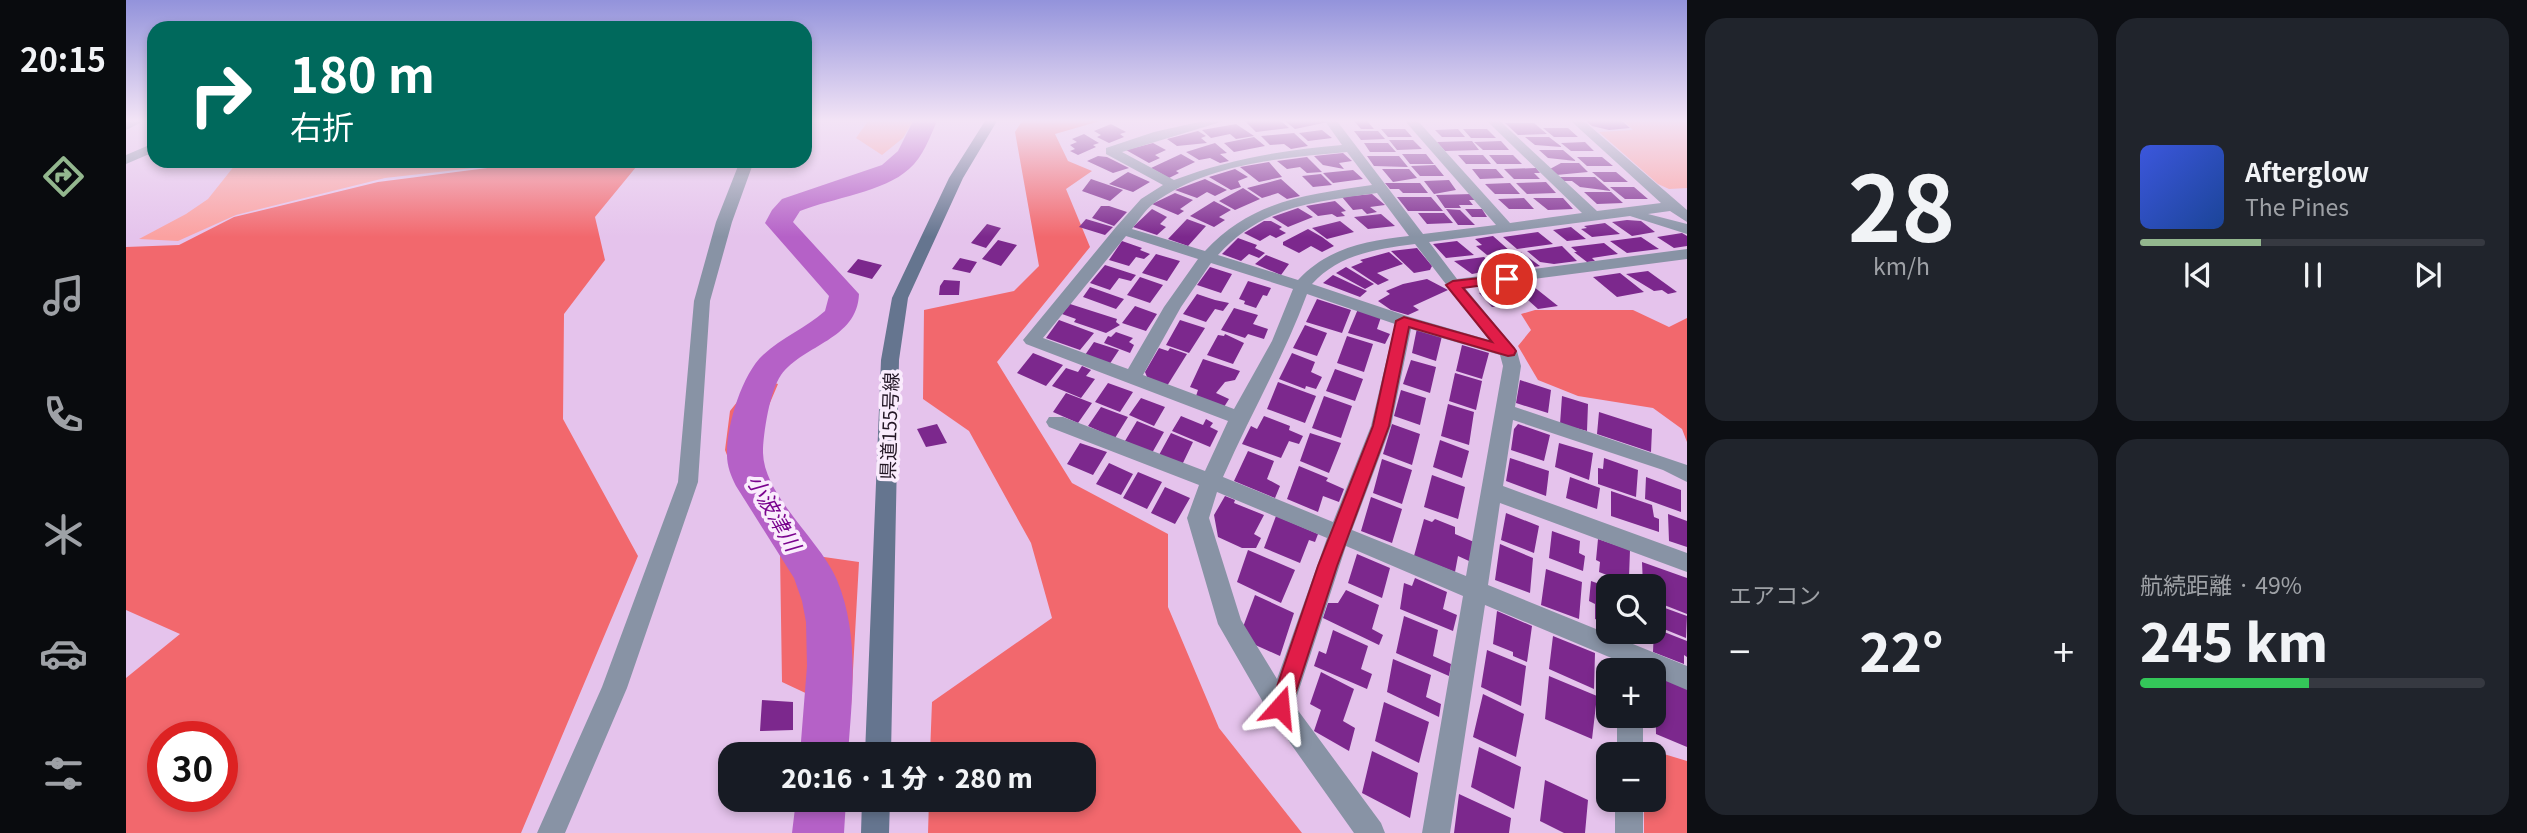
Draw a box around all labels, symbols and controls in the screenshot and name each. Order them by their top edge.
text: 20:15 [20,35,106,81]
text: 180 m [290,36,435,107]
icon: right [175,49,266,140]
text: 右折 [290,102,354,148]
text: 28 [1848,136,1955,268]
icon: directions [39,152,88,201]
text: Afterglow [2245,152,2369,189]
text: The Pines [2245,189,2349,223]
text: km/h [1873,248,1930,282]
pin [1477,249,1537,309]
icon: previous [2179,256,2217,294]
icon: pause [2294,256,2332,294]
icon: next [2409,256,2447,294]
icon: arrive [1488,260,1526,298]
icon: music [39,271,88,320]
street label: 県道155号線 [873,372,903,480]
icon: phone [39,390,88,439]
water label: 小波津川 [741,468,810,558]
icon: climate [39,510,88,559]
text: 航続距離 · 49% [2140,567,2302,601]
map controls [1596,574,1666,812]
button: search [1596,574,1666,644]
text: エアコン [1729,577,1821,611]
text: 245 km [2140,602,2328,677]
text: 22° [1860,612,1943,687]
text: − [1729,622,1750,677]
text: + [2053,622,2074,677]
icon: car [39,629,88,678]
button: + [1596,658,1666,728]
position arrow [1243,670,1317,744]
speed limit sign: 30 [147,721,238,812]
button: − [1596,742,1666,812]
icon: filters [39,749,88,798]
text: 20:16 · 1 分 · 280 m [781,758,1033,795]

